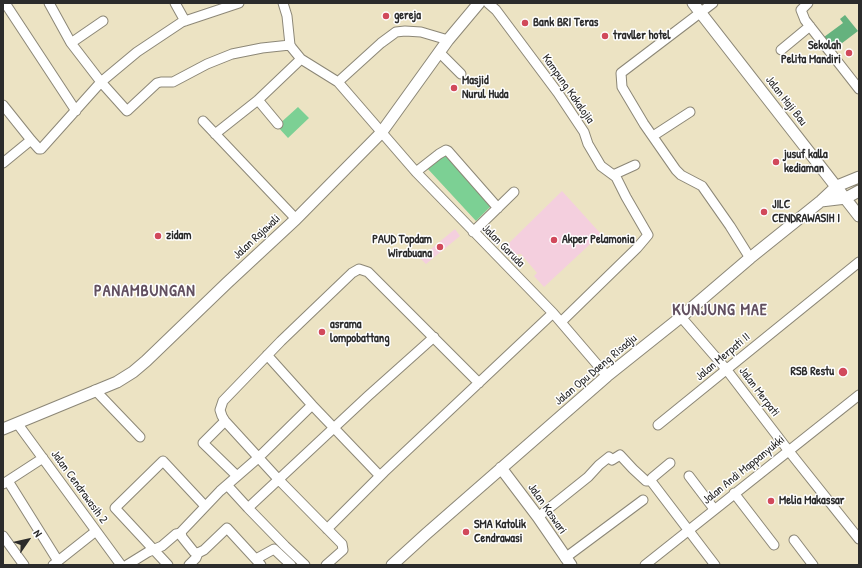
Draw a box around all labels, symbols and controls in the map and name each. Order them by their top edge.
place label: gereja [394,9,421,23]
marker: gereja [381,11,391,21]
place label: Bank BRI Teras [533,16,598,30]
marker: Bank BRI Teras [520,18,530,28]
place label: travller hotel [613,29,671,43]
marker: travller hotel [600,31,610,41]
place label: Sekolah Pelita Mandiri [781,39,841,67]
marker: Sekolah Pelita Mandiri [844,48,854,58]
street label: Kampung Kakalojia [539,51,597,127]
street label: Jalan Haji Bau [762,73,810,129]
place label: Masjid Nurul Huda [462,74,508,102]
marker: Masjid Nurul Huda [449,83,459,93]
place label: jusuf kalla kediaman [784,148,828,176]
marker: jusuf kalla kediaman [771,157,781,167]
place label: JILC CENDRAWASIH I [772,198,840,226]
marker: JILC CENDRAWASIH I [759,207,769,217]
street label: Jalan Rajawali [231,212,283,262]
street label: Jalan Garuda [479,222,527,270]
place label: zidam [166,229,191,243]
marker: zidam [153,231,163,241]
place label: PAUD Topdam Wirabuana [372,233,432,261]
place label: Akper Pelamonia [562,233,634,247]
marker: Akper Pelamonia [549,235,559,245]
marker: PAUD Topdam Wirabuana [435,242,445,252]
district label: PANAMBUNGAN [94,282,196,302]
district label: KUNJUNG MAE [672,301,768,321]
place label: asrama lompobattang [330,318,390,346]
marker: asrama lompobattang [317,327,327,337]
street label: Jalan Merpati II [693,330,753,384]
street label: Jalan Opu Daeng Risadju [552,331,640,409]
street label: Jalan Merpati [736,364,782,420]
place label: RSB Restu [790,365,834,379]
marker: RSB Restu [837,366,849,378]
street label: Jalan Andi Mappanyukki [700,432,788,508]
street label: Jalan Cendrawasih 2 [48,448,110,526]
street label: Jalan Kaswari [524,481,570,537]
place label: Melia Makassar [779,494,844,508]
marker: Melia Makassar [766,496,776,506]
place label: SMA Katolik Cendrawasi [474,518,526,546]
north arrow [8,520,48,560]
text: N [31,527,45,540]
marker: SMA Katolik Cendrawasi [461,527,471,537]

